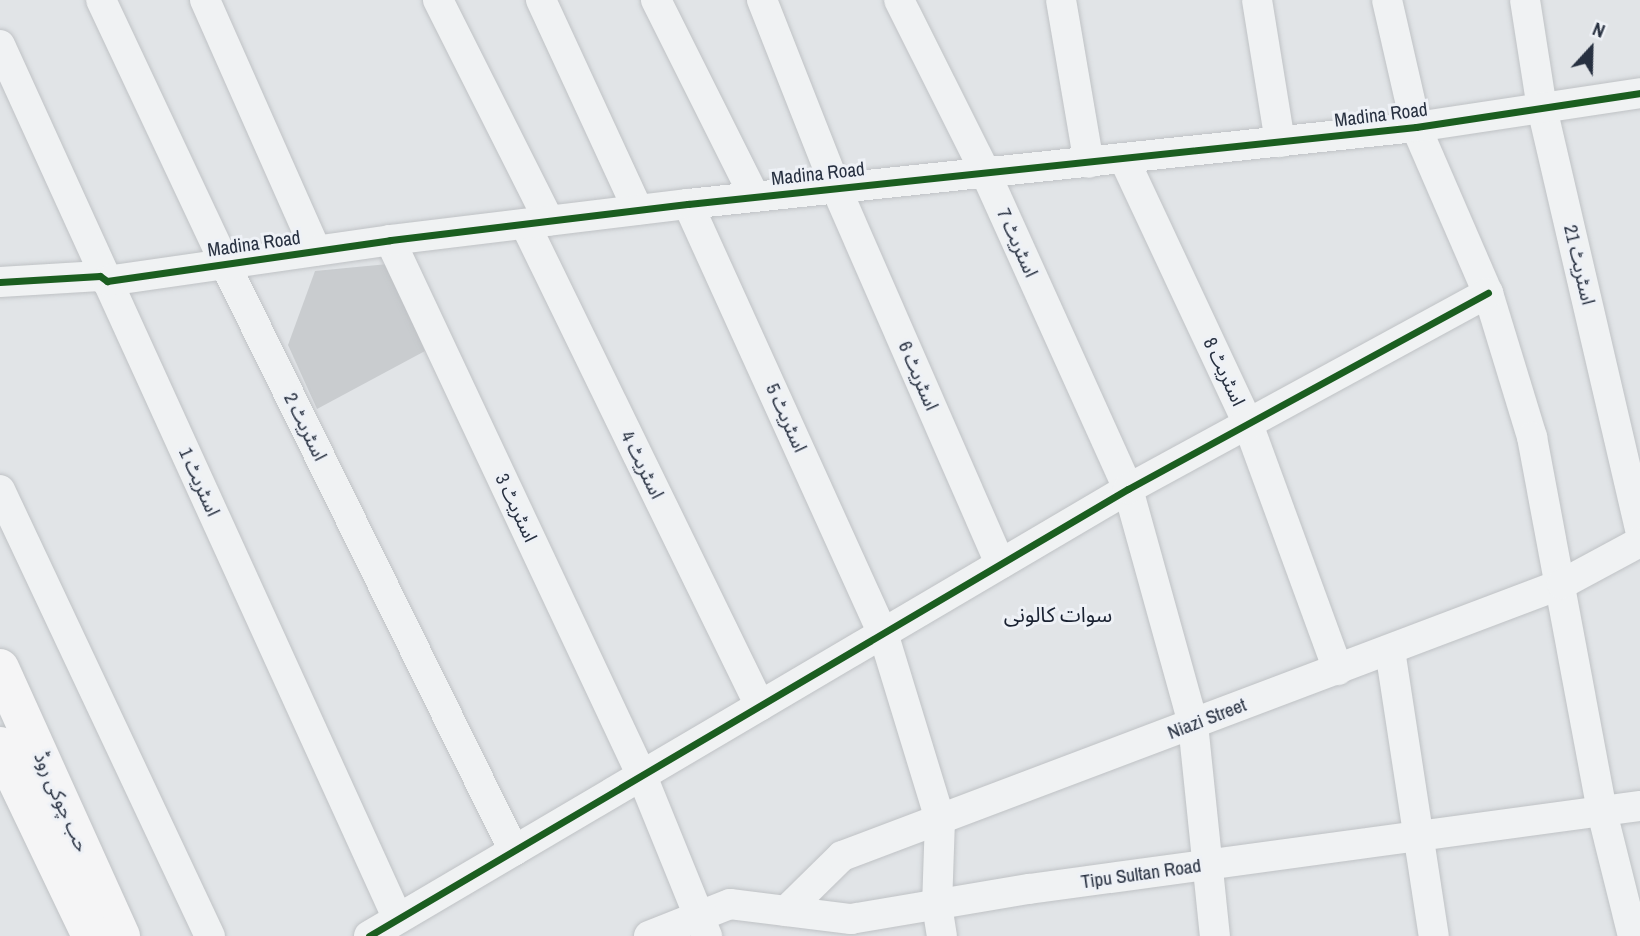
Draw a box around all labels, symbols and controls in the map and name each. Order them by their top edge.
north arrow [1556,14,1626,84]
text: N [1589,15,1609,44]
street label: Madina Road [1333,98,1429,132]
street label: Madina Road [770,158,866,190]
street label: اسٹریٹ 7 [992,205,1042,281]
street label: اسٹریٹ 21 [1559,223,1599,307]
street label: Madina Road [206,226,302,262]
street label: اسٹریٹ 8 [1198,334,1250,410]
street label: اسٹریٹ 6 [893,338,943,414]
street label: اسٹریٹ 5 [761,380,811,456]
street label: اسٹریٹ 2 [279,389,331,465]
street label: اسٹریٹ 4 [616,427,668,503]
street label: اسٹریٹ 1 [174,444,224,520]
street label: اسٹریٹ 3 [490,470,542,546]
district label: سوات کالونی [1004,602,1112,628]
street label: Niazi Street [1165,694,1249,744]
street label: حب چوکی روڈ [29,748,93,856]
street label: Tipu Sultan Road [1080,854,1202,894]

